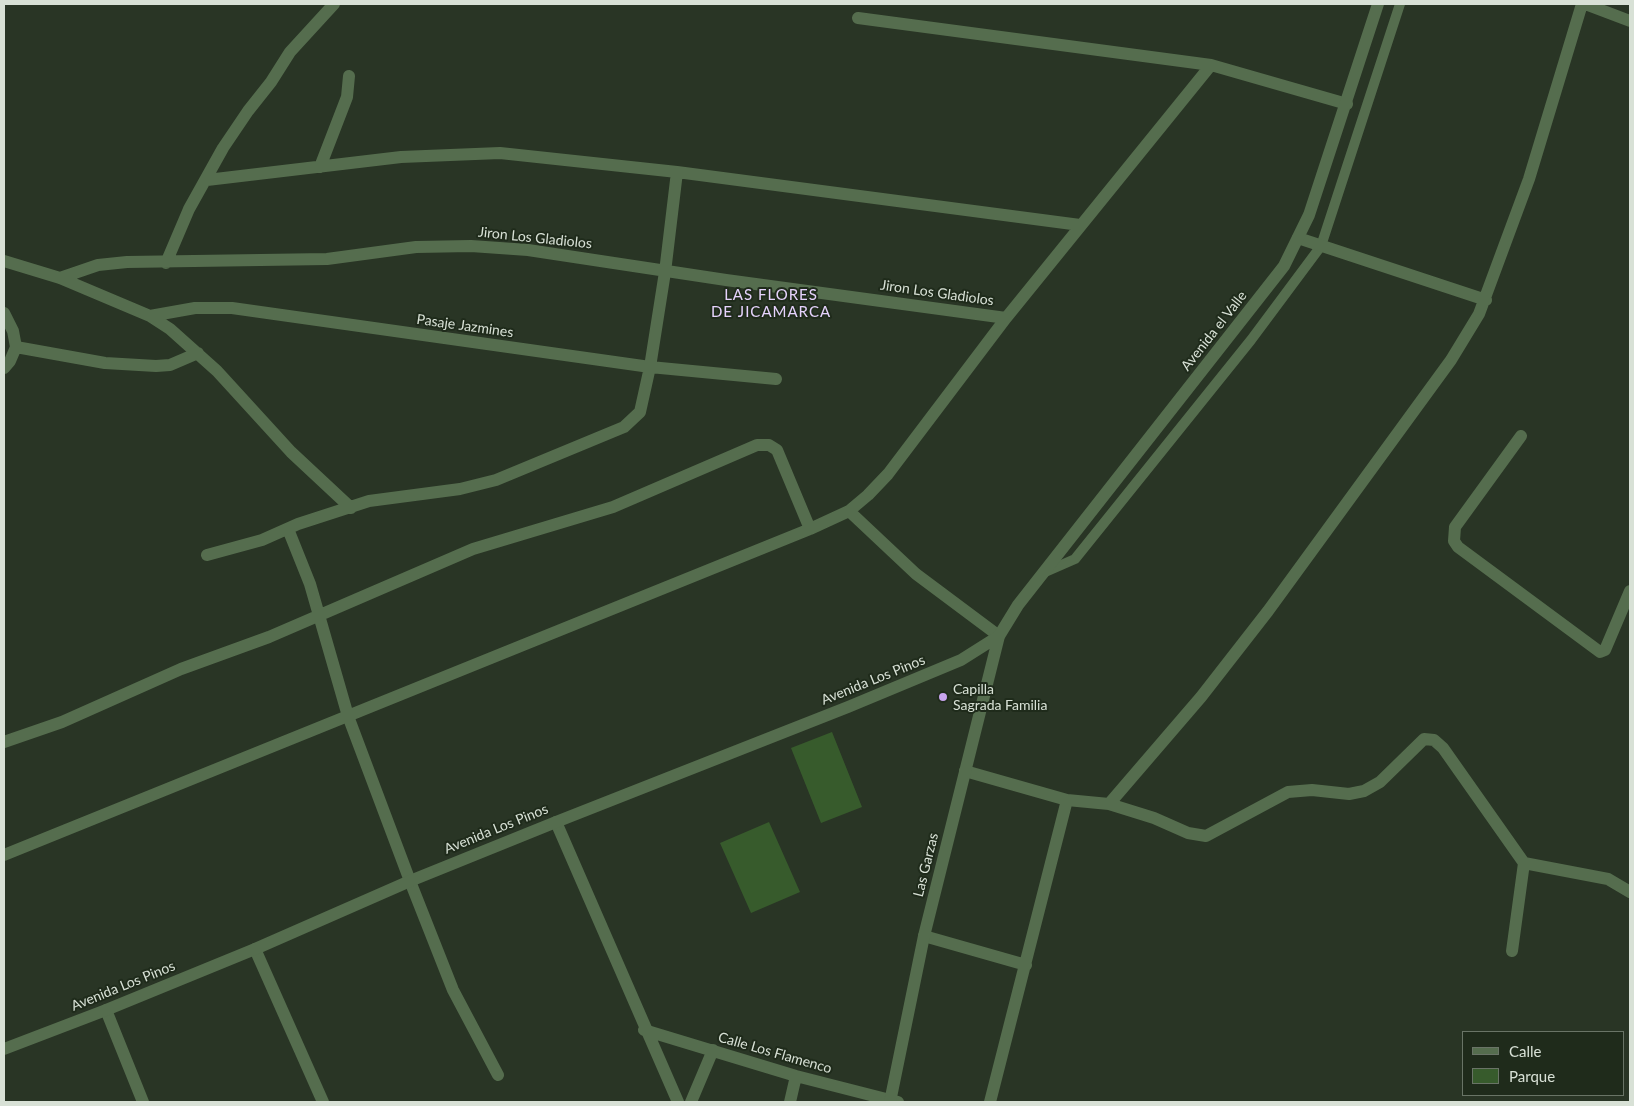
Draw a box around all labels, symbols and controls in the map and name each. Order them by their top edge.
street label: Jiron Los Gladiolos [477,224,593,252]
street label: Jiron Los Gladiolos [879,277,995,309]
district label: LAS FLORES DE JICAMARCA [709,286,833,321]
street label: Avenida el Valle [1178,288,1250,374]
street label: Pasaje Jazmines [416,311,514,341]
street label: Avenida Los Pinos [819,651,927,709]
place label: Capilla Sagrada Familia [953,681,1047,714]
marker: Capilla Sagrada Familia [937,691,949,703]
street label: Avenida Los Pinos [442,800,550,858]
street label: Las Garzas [910,831,942,899]
street label: Avenida Los Pinos [69,957,177,1015]
street label: Calle Los Flamenco [716,1029,834,1077]
legend [1462,1031,1624,1096]
text: Calle [1509,1042,1541,1060]
text: Parque [1509,1067,1555,1085]

